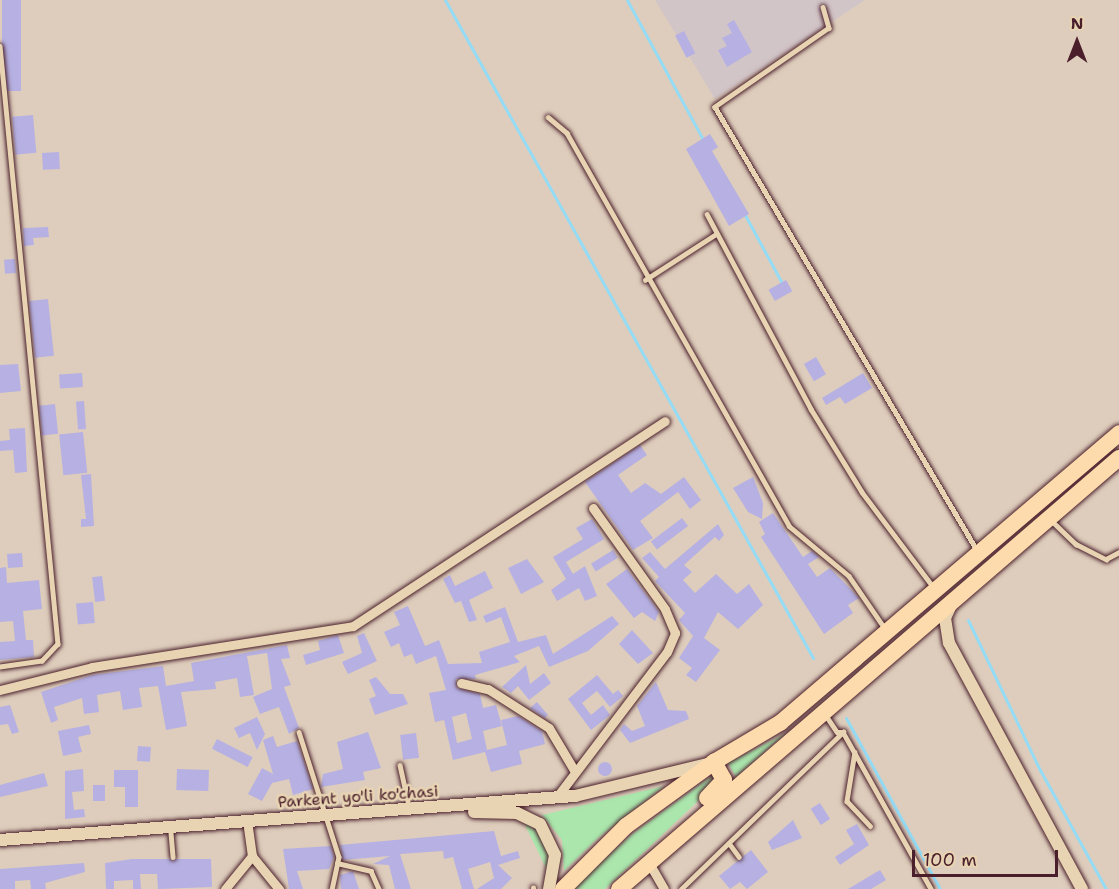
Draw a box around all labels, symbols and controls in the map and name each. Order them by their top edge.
north arrow [1047,12,1107,72]
text: N [1071,13,1083,34]
street label: Parkent yo'li ko'chasi [277,782,439,812]
scale bar [915,838,1060,876]
text: 100 m [923,848,977,872]

